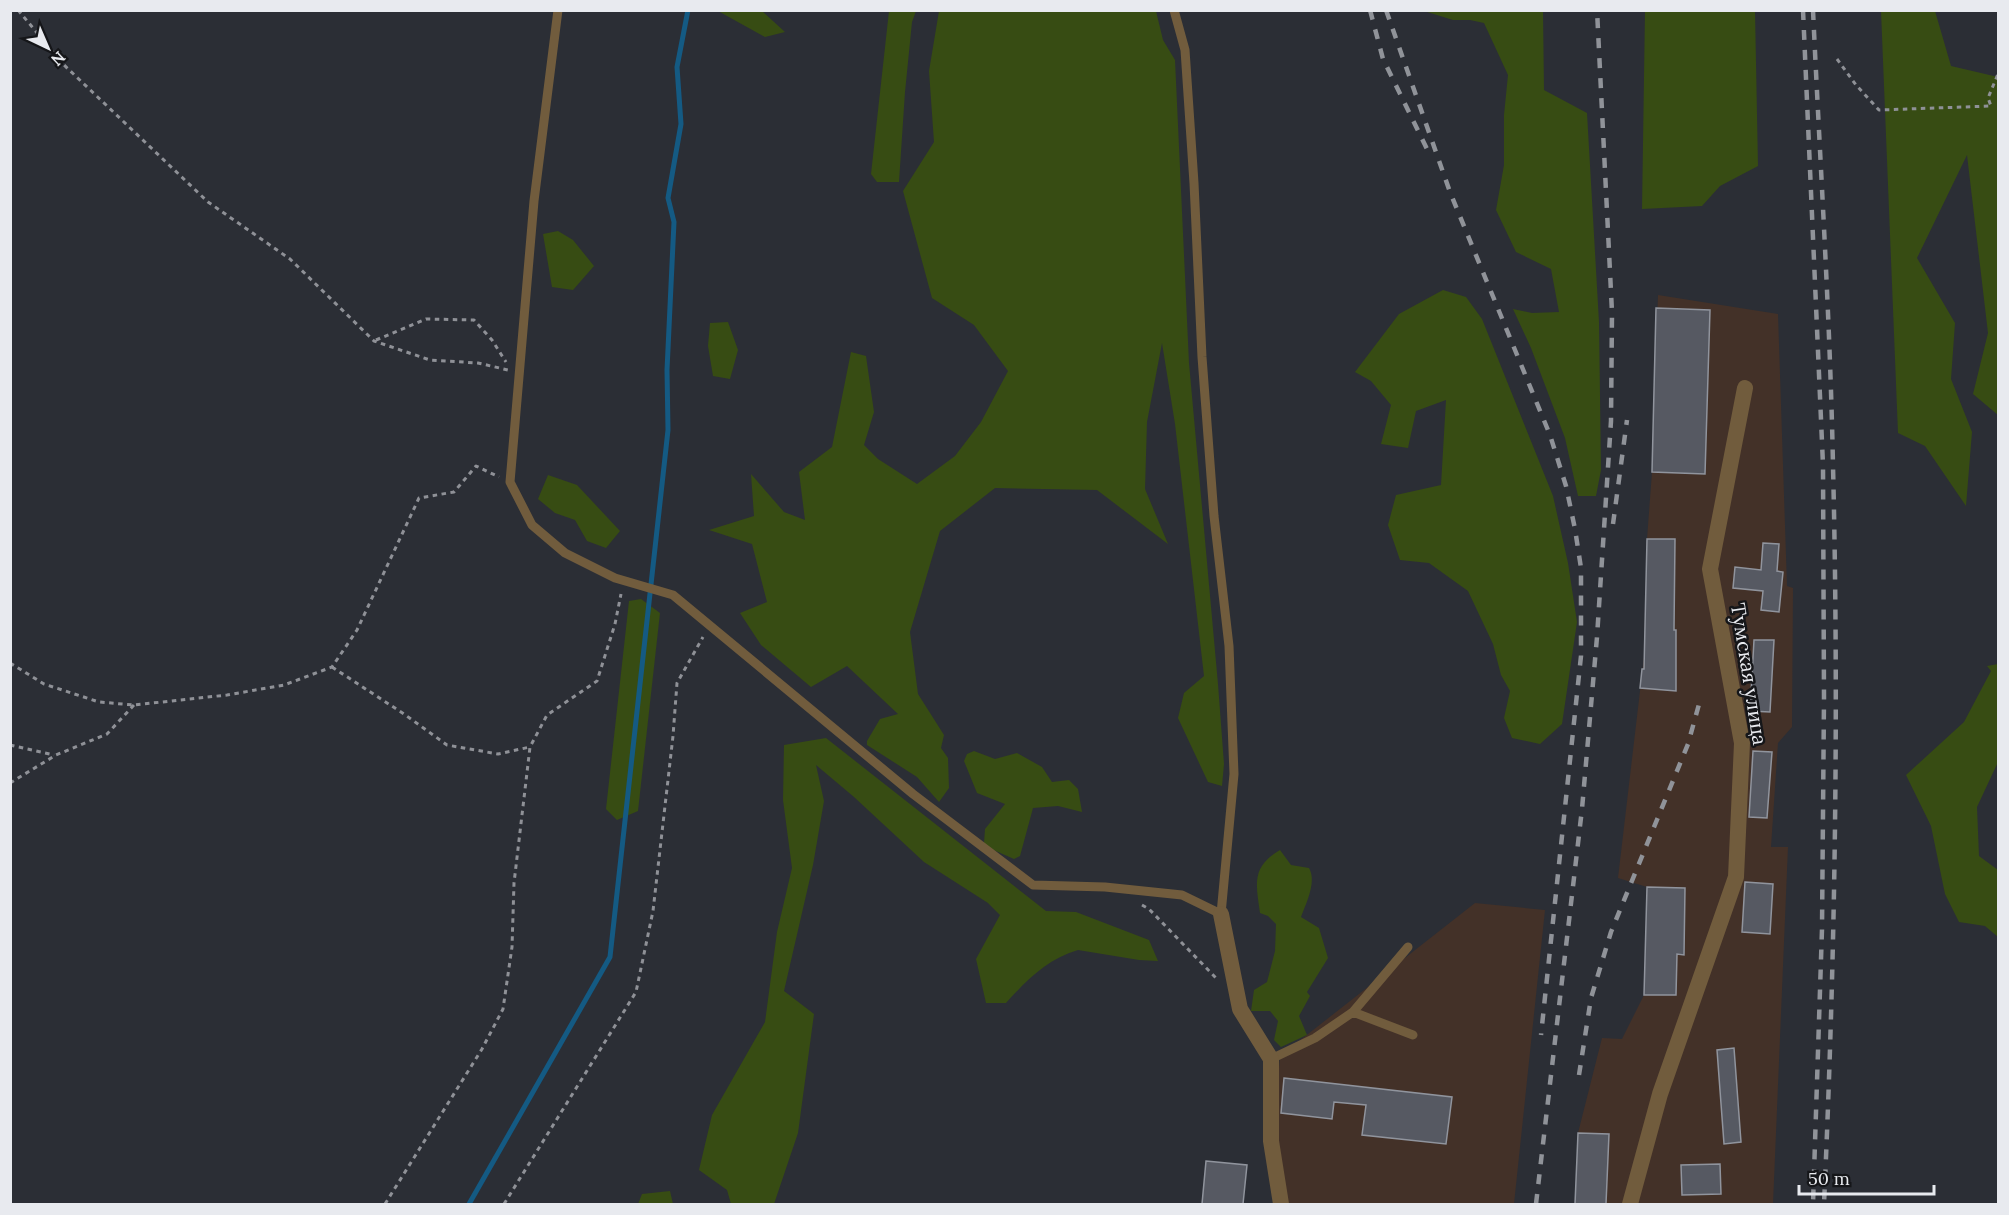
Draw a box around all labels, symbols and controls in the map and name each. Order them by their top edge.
north arrow [18,18,78,78]
text: N [47,47,70,70]
street label: Тумская улица [1726,601,1773,747]
scale bar [1799,1158,1934,1196]
text: 50 m [1808,1167,1850,1190]

